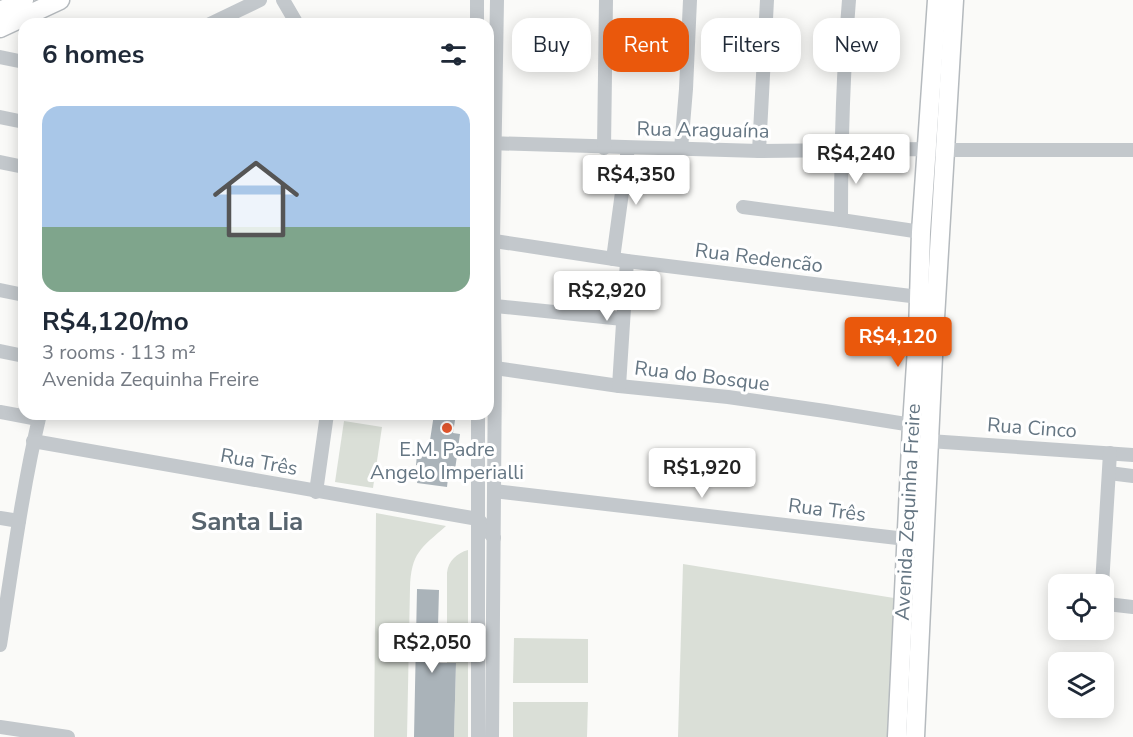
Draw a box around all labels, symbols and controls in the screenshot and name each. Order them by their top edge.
chip: Buy [512,18,591,72]
chip: Rent [603,18,689,72]
chip: Filters [701,18,801,72]
chip: New [813,18,900,72]
text: 6 homes [42,37,144,72]
icon: filters [437,38,470,71]
street label: Rua Araguaína [636,115,770,145]
pin: R$4,240 [801,134,911,185]
text: R$4,240 [817,140,895,167]
icon: home [202,145,310,253]
pin: R$4,350 [581,155,691,206]
text: R$4,350 [597,161,675,188]
street label: Rua Redencão [693,237,825,279]
pin: R$2,920 [552,271,662,322]
text: R$2,920 [568,277,646,304]
text: R$4,120/mo [42,304,189,339]
pin: R$4,120 [843,317,953,368]
text: R$4,120 [859,323,937,350]
text: 3 rooms · 113 m² [42,339,196,366]
street label: Rua do Bosque [633,354,771,398]
text: Avenida Zequinha Freire [42,366,259,393]
street label: Avenida Zequinha Freire [889,403,927,621]
street label: Rua Cinco [986,411,1078,445]
marker: E.M. Padre Angelo Imperialli [440,421,454,435]
place label: E.M. Padre Angelo Imperialli [370,436,524,486]
street label: Rua Três [218,442,300,482]
pin: R$1,920 [647,448,757,499]
text: R$1,920 [663,454,741,481]
street label: Rua Três [787,492,867,528]
district label: Santa Lia [191,504,303,539]
map controls [1048,574,1114,718]
button: locate [1048,574,1114,640]
pin: R$2,050 [377,623,487,674]
text: R$2,050 [393,629,471,656]
button: layers [1048,652,1114,718]

